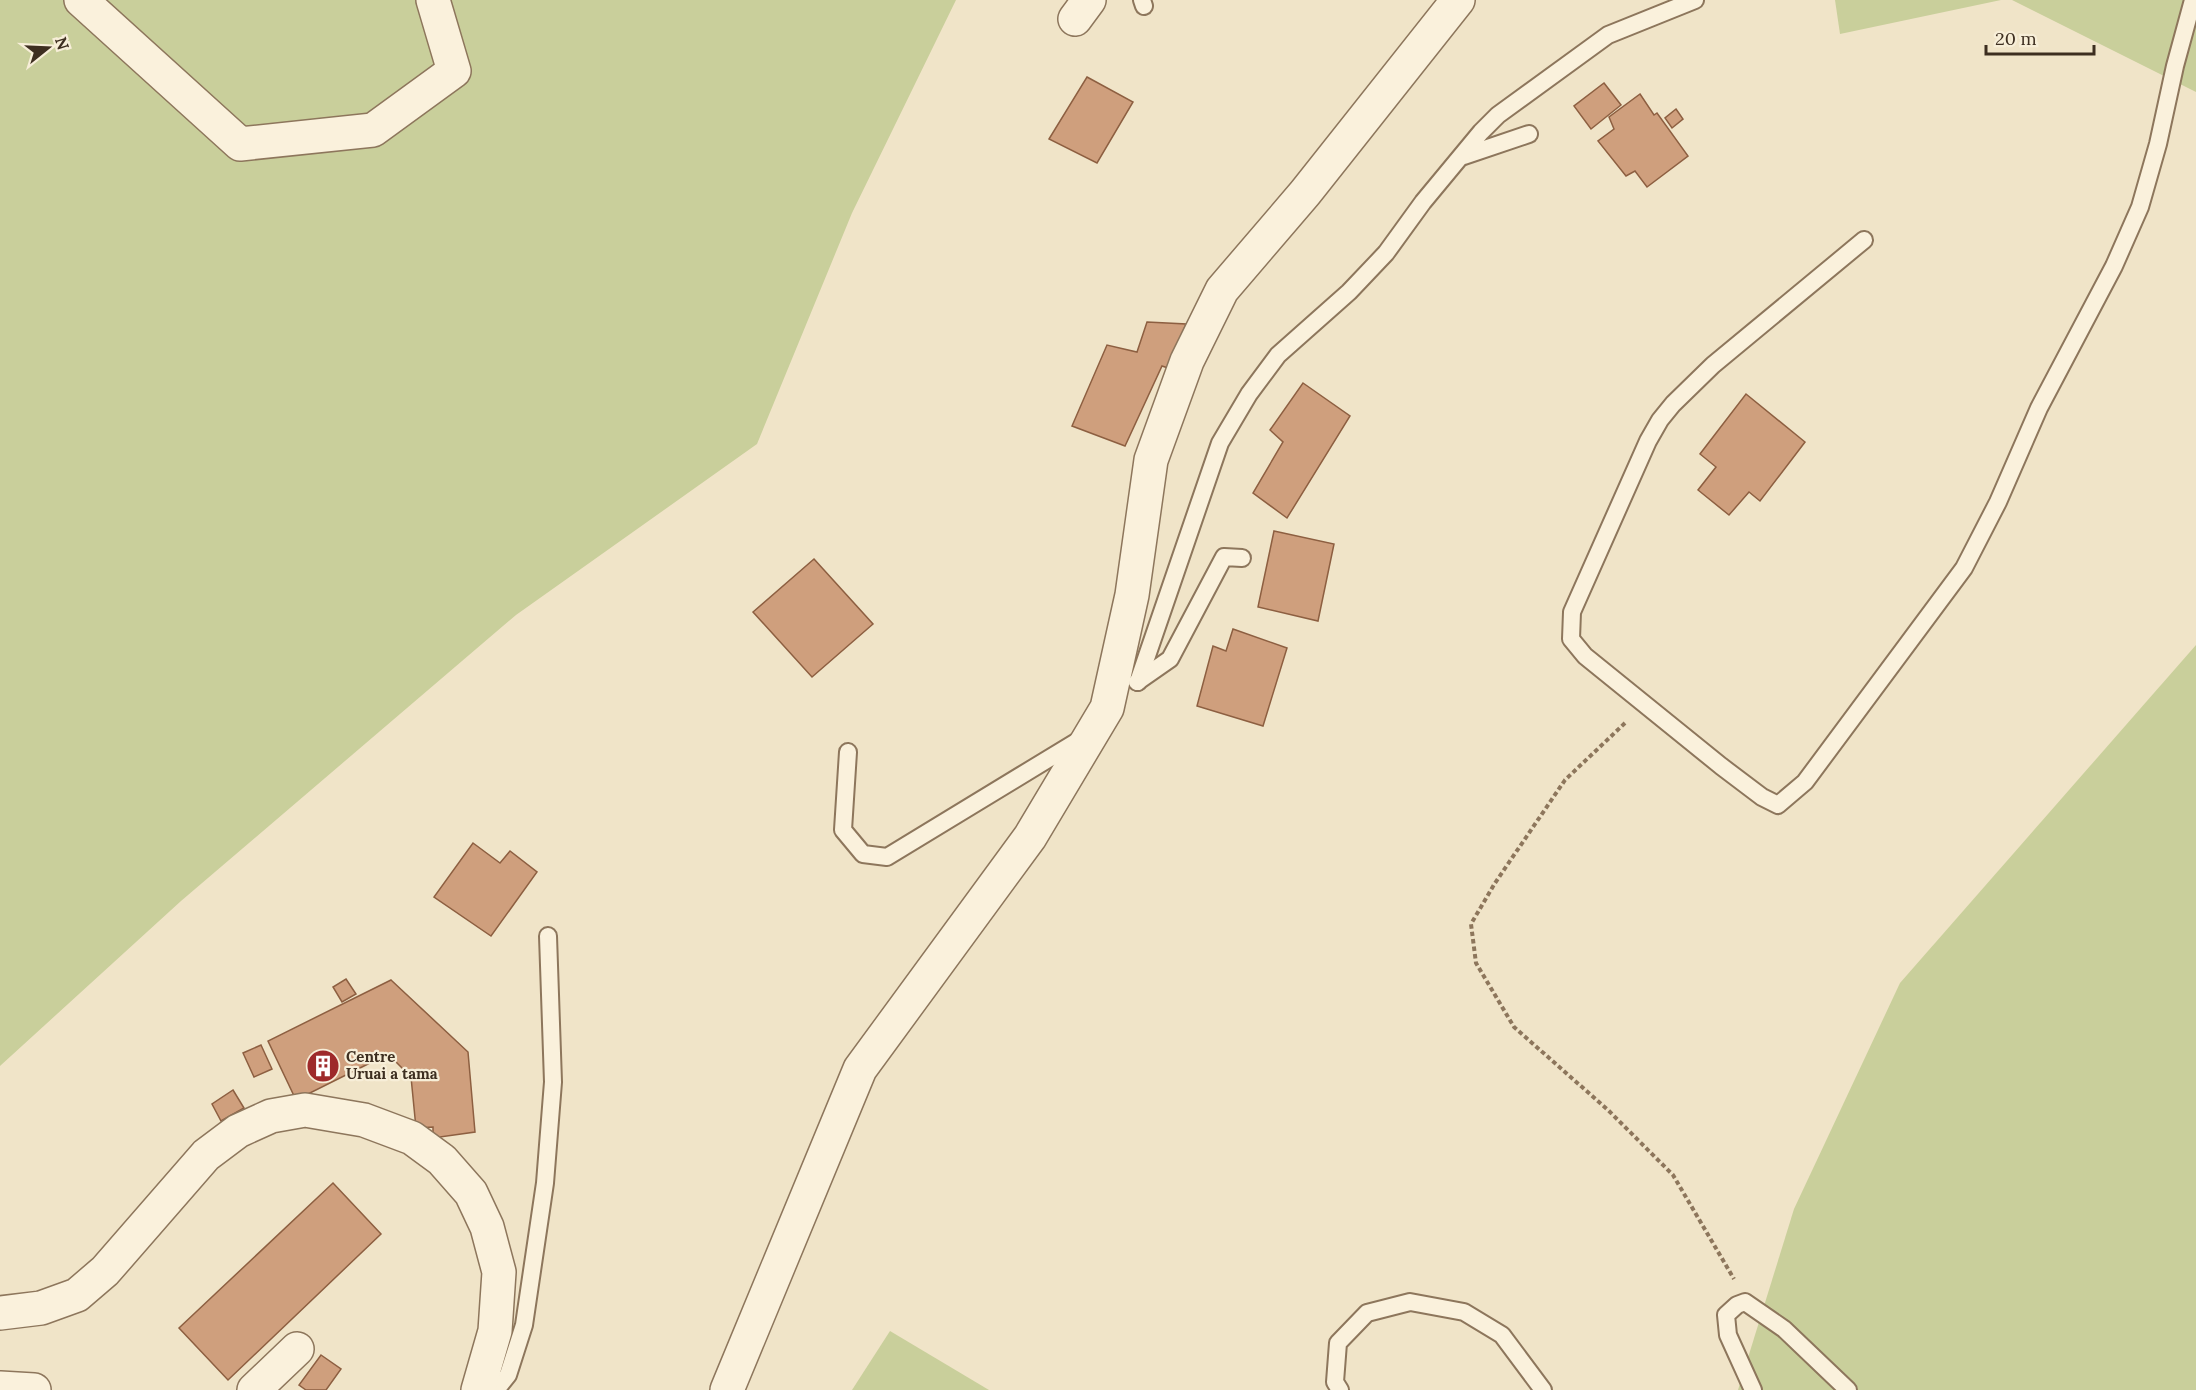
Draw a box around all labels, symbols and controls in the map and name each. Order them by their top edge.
north arrow [18,18,78,78]
scale bar [1986,18,2094,56]
text: 20 m [1995,27,2037,50]
text: N [51,34,74,52]
place label: Centre Uruai a tama [346,1047,438,1083]
building icon: Centre Uruai a tama [305,1048,341,1084]

